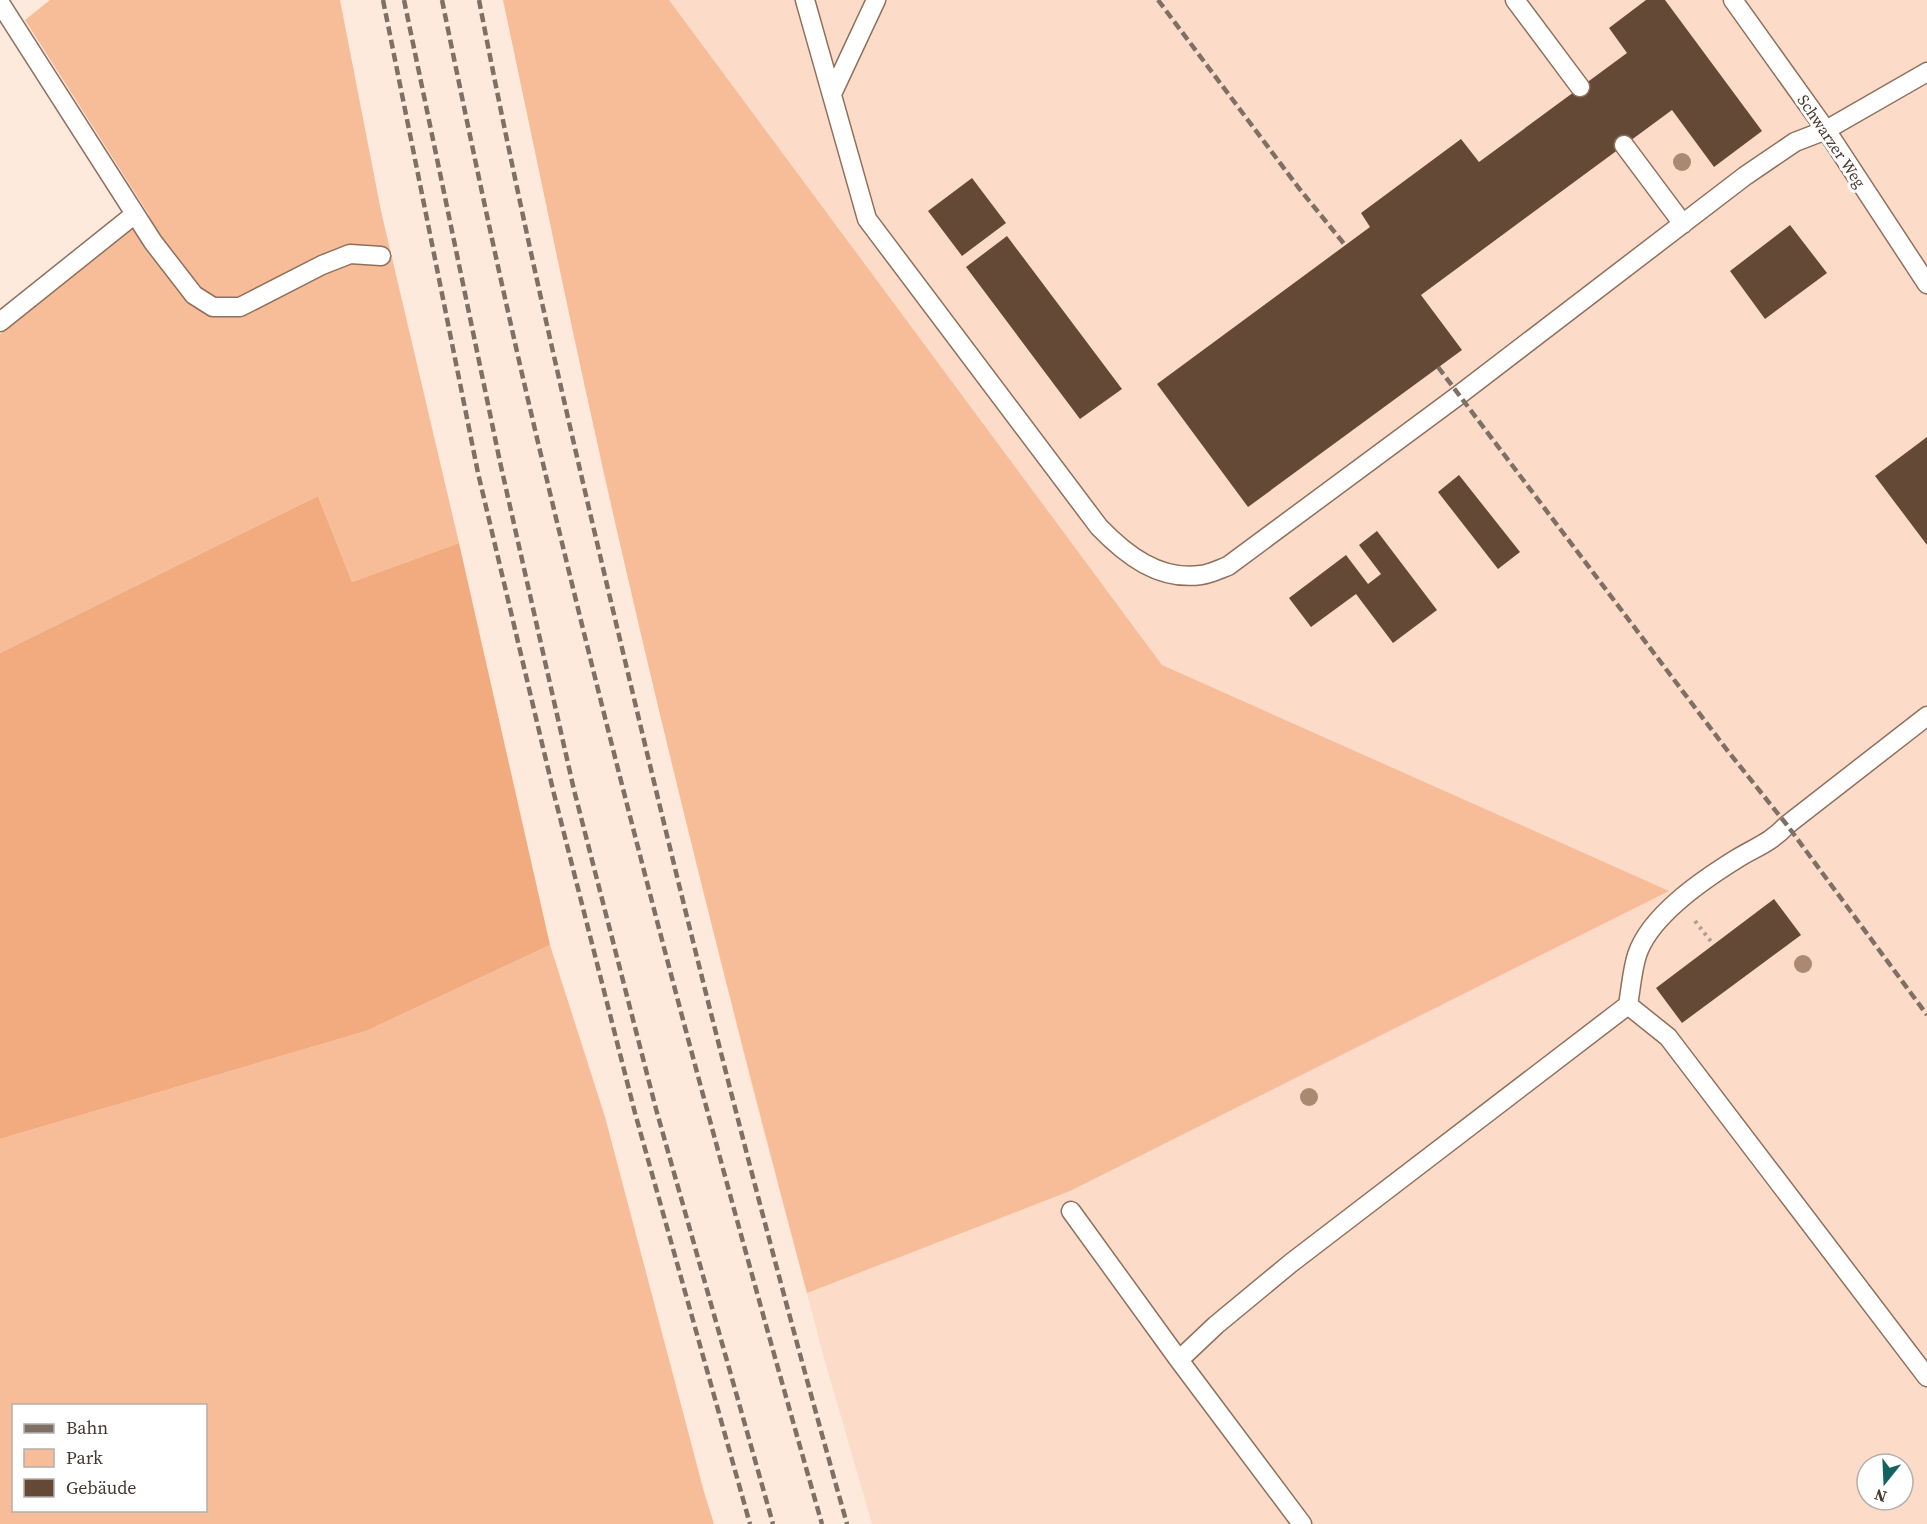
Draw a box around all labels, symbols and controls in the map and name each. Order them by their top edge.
street label: Schwarzer Weg [1793,90,1871,192]
legend [12,1404,207,1512]
text: Bahn [66,1415,108,1440]
text: Park [66,1445,103,1470]
north arrow [1855,1452,1915,1512]
text: Gebäude [66,1475,137,1500]
text: N [1871,1484,1889,1509]

